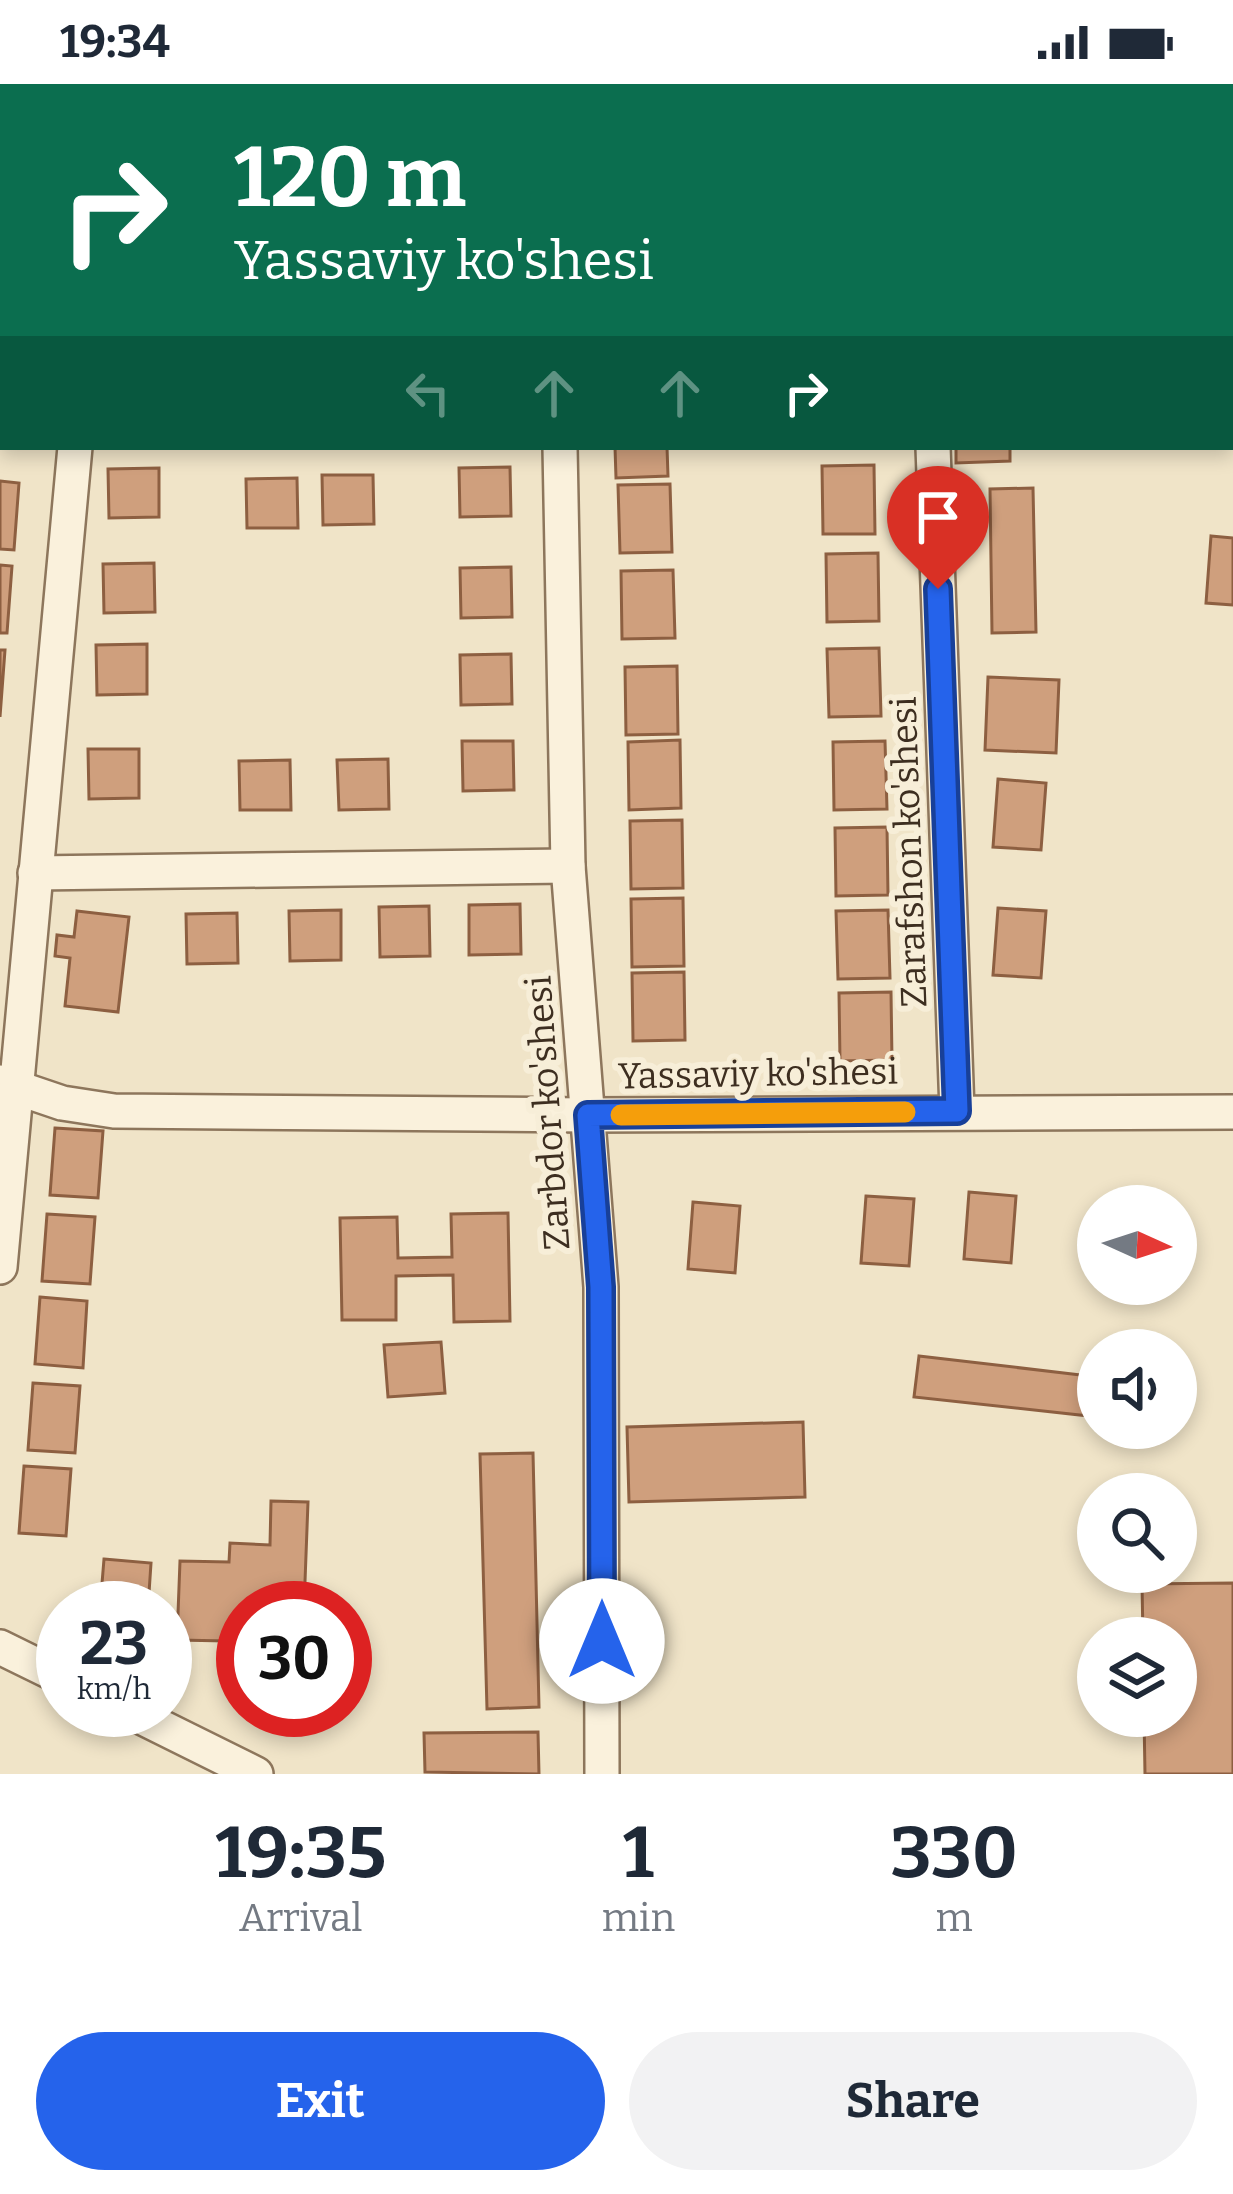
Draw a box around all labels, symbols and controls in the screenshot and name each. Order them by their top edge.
text: 19:34 [60,15,170,69]
text: 120 m [234,127,466,228]
icon: right [36,132,192,288]
text: Yassaviy ko'shesi [234,229,654,293]
icon: left [395,360,461,426]
icon: ahead [521,360,587,426]
icon: ahead [647,360,713,426]
icon: right [773,360,839,426]
pin [887,466,989,589]
icon: arrive [905,484,971,550]
street label: Zarafshon ko'shesi [882,696,936,1008]
street label: Zarbdor ko'shesi [516,974,580,1252]
street label: Yassaviy ko'shesi [618,1050,898,1098]
north arrow [1077,1185,1197,1305]
map controls [1077,1185,1197,1737]
button: sound [1077,1329,1197,1449]
button: search [1077,1473,1197,1593]
position arrow [539,1578,665,1704]
speed limit sign: 30 [216,1581,372,1737]
text: 23 [80,1608,148,1680]
button: layers [1077,1617,1197,1737]
text: km/h [77,1671,151,1707]
text: 19:35 [215,1810,386,1896]
text: 1 [623,1810,654,1896]
text: 330 [890,1810,1018,1896]
text: Arrival [239,1895,363,1941]
text: min [602,1895,675,1941]
text: m [935,1895,973,1941]
button: Exit [36,2032,605,2170]
button: Share [629,2032,1197,2170]

